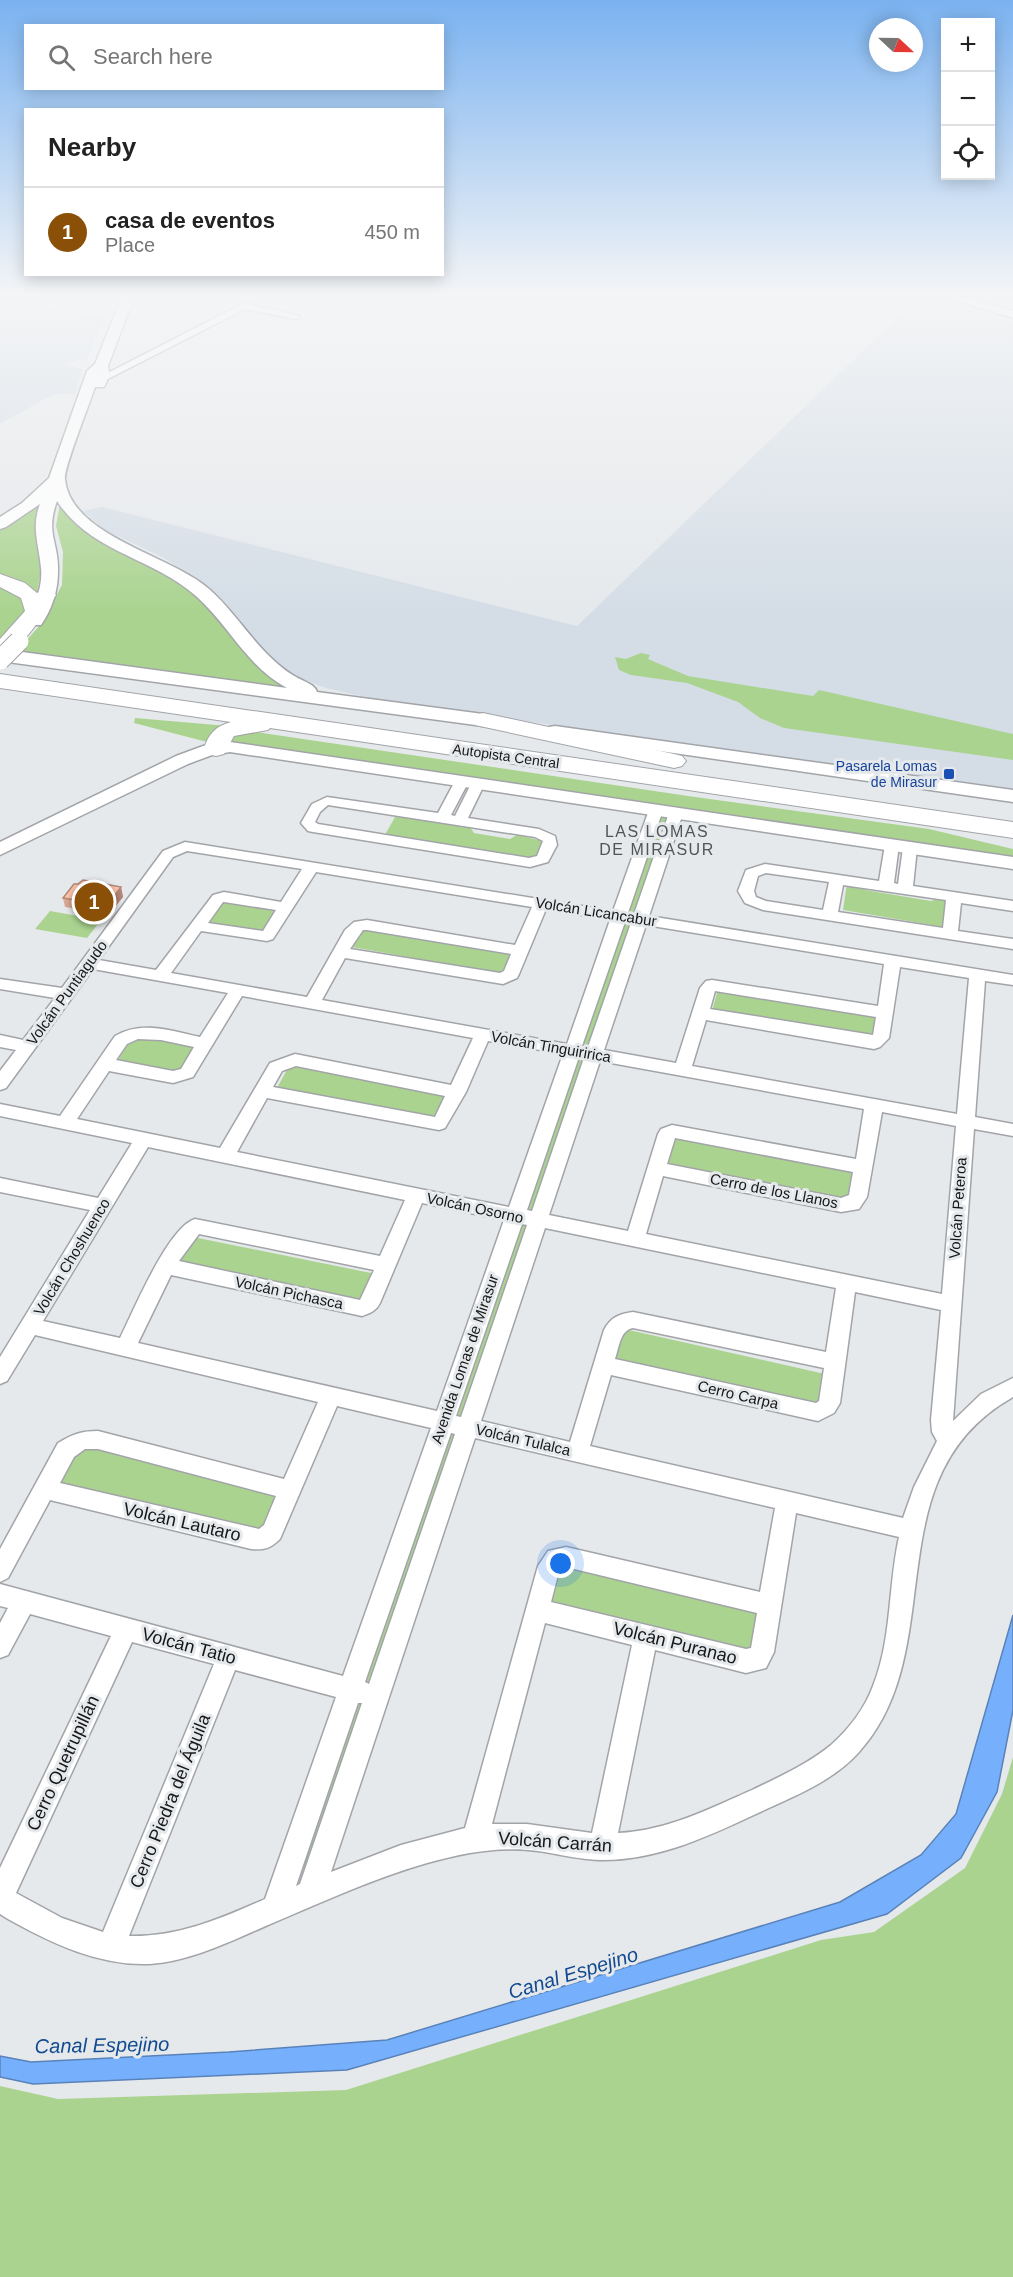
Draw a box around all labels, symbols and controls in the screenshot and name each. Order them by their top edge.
north arrow [869,18,923,72]
map controls [941,18,995,180]
button: + [941,18,995,72]
search box [24,24,444,90]
icon: search [45,41,78,74]
text: Search here [93,44,213,69]
button: − [941,72,995,126]
button: locate [941,126,995,180]
text: Nearby [48,132,136,162]
text: casa de eventos [105,208,275,233]
text: 1 [62,221,73,243]
text: 450 m [364,221,420,243]
text: Place [105,234,155,256]
street label: Autopista Central [452,741,560,771]
place label: Pasarela Lomas de Mirasur [836,758,937,790]
marker: Pasarela Lomas de Mirasur [942,767,956,781]
district label: LAS LOMAS DE MIRASUR [599,823,715,858]
pin: 1 [74,880,113,924]
street label: Volcán Licancabur [534,894,658,929]
street label: Volcán Puntiagudo [23,937,110,1048]
street label: Volcán Tinguiririca [490,1028,613,1066]
street label: Volcán Peteroa [945,1156,970,1259]
street label: Cerro de los Llanos [709,1170,840,1211]
street label: Volcán Osorno [425,1189,525,1226]
street label: Volcán Choshuenco [30,1195,113,1318]
street label: Avenida Lomas de Mirasur [427,1272,502,1446]
street label: Volcán Pichasca [234,1273,345,1312]
street label: Cerro Carpa [696,1377,781,1412]
street label: Volcán Tulalca [474,1420,573,1459]
street label: Volcán Lautaro [121,1499,243,1545]
your location [546,1549,575,1578]
street label: Volcán Puranao [611,1618,739,1668]
street label: Volcán Tatio [140,1624,238,1668]
street label: Cerro Quetrupillán [23,1692,103,1834]
street label: Cerro Piedra del Águila [126,1710,214,1891]
street label: Volcán Carrán [497,1828,613,1856]
water label: Canal Espejino [505,1943,641,2003]
water label: Canal Espejino [35,2033,169,2057]

